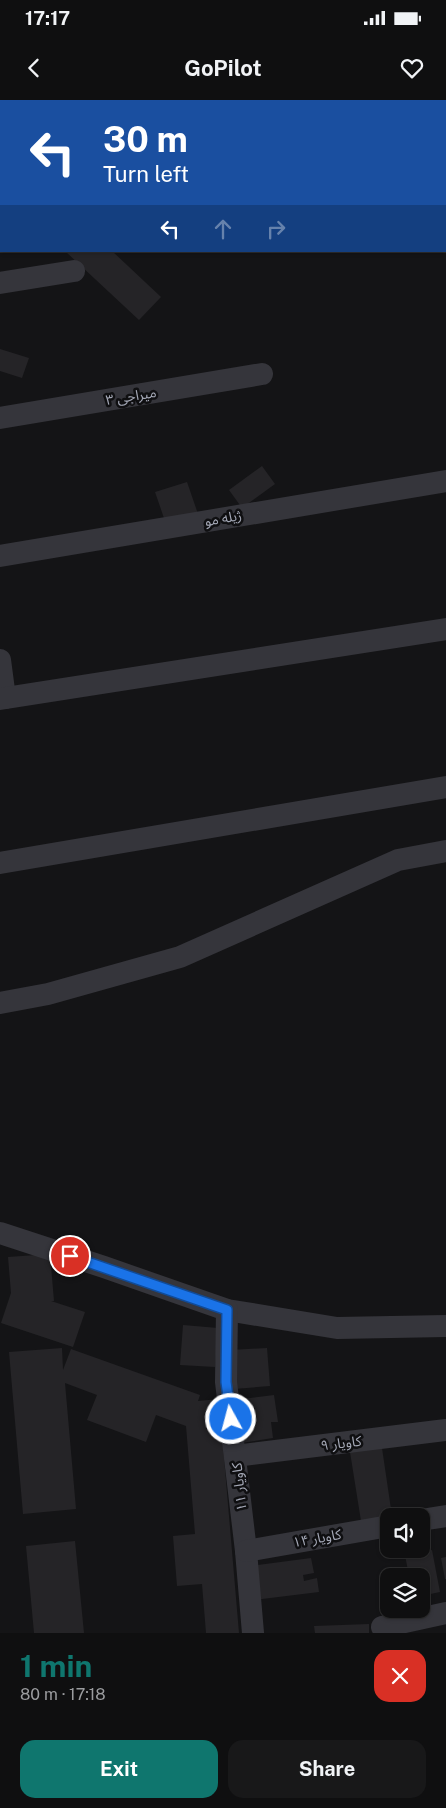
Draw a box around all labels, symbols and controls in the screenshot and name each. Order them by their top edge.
text: 17:17 [25,7,70,29]
icon: back [20,54,48,82]
icon: heart [398,54,426,82]
text: GoPilot [184,55,262,81]
text: 30 m [103,119,188,160]
icon: left [20,120,85,185]
text: Turn left [103,161,189,187]
icon: left [156,215,184,243]
icon: ahead [209,215,237,243]
icon: right [262,215,290,243]
street label: میراجی ۳ [105,384,158,409]
street label: ژیله مو [203,507,243,530]
pin [49,1235,91,1277]
icon: arrive [56,1242,84,1270]
position arrow [204,1392,256,1444]
street label: کاویار ۹ [320,1433,363,1454]
street label: کاویار ۱۱ [228,1462,251,1512]
map controls [380,1508,430,1618]
button: sound [380,1508,430,1558]
street label: کاویار ۱۴ [292,1526,343,1551]
button: layers [380,1568,430,1618]
text: 1 min [20,1648,92,1684]
button: close [374,1650,426,1702]
text: 80 m · 17:18 [20,1685,106,1704]
button: Exit [20,1740,218,1798]
button: Share [228,1740,426,1798]

